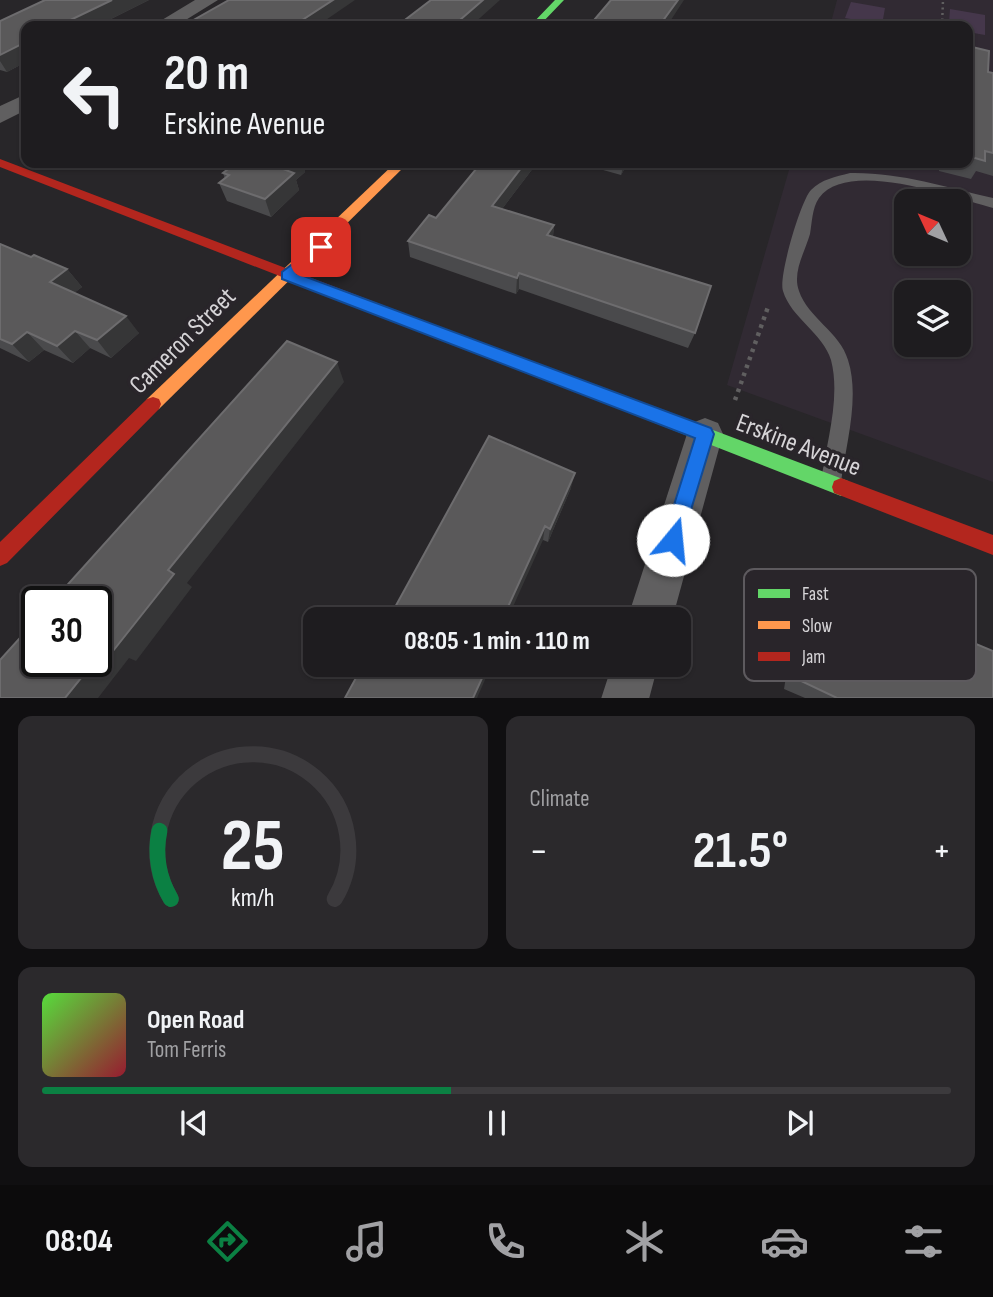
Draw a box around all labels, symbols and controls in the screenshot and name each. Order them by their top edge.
text: 20 m [164,45,249,104]
icon: left [49,49,140,140]
text: Erskine Avenue [164,105,325,144]
north arrow [894,189,971,266]
map controls [894,189,971,357]
pin [291,217,351,277]
icon: arrive [302,228,340,266]
button: layers [894,280,971,357]
street label: Cameron Street [124,282,243,401]
street label: Erskine Avenue [732,407,865,483]
position arrow [636,503,710,577]
legend [744,569,976,681]
text: Fast [802,583,829,606]
speed limit sign: 30 [21,586,112,677]
text: Slow [802,615,832,638]
text: 08:05 · 1 min · 110 m [404,626,590,657]
text: Jam [801,646,825,669]
text: Climate [530,785,589,813]
text: 25 [221,803,285,891]
text: 21.5° [693,820,788,883]
text: − [530,829,548,874]
text: + [932,829,951,874]
text: km/h [231,882,274,913]
text: Open Road [147,1005,244,1036]
text: Tom Ferris [147,1036,226,1064]
icon: previous [175,1104,213,1142]
icon: pause [478,1104,516,1142]
icon: next [781,1104,819,1142]
icon: directions [203,1217,252,1266]
icon: music [342,1217,391,1266]
icon: phone [481,1217,530,1266]
icon: climate [620,1217,669,1266]
icon: car [760,1217,809,1266]
icon: filters [899,1217,948,1266]
text: 08:04 [45,1222,113,1261]

